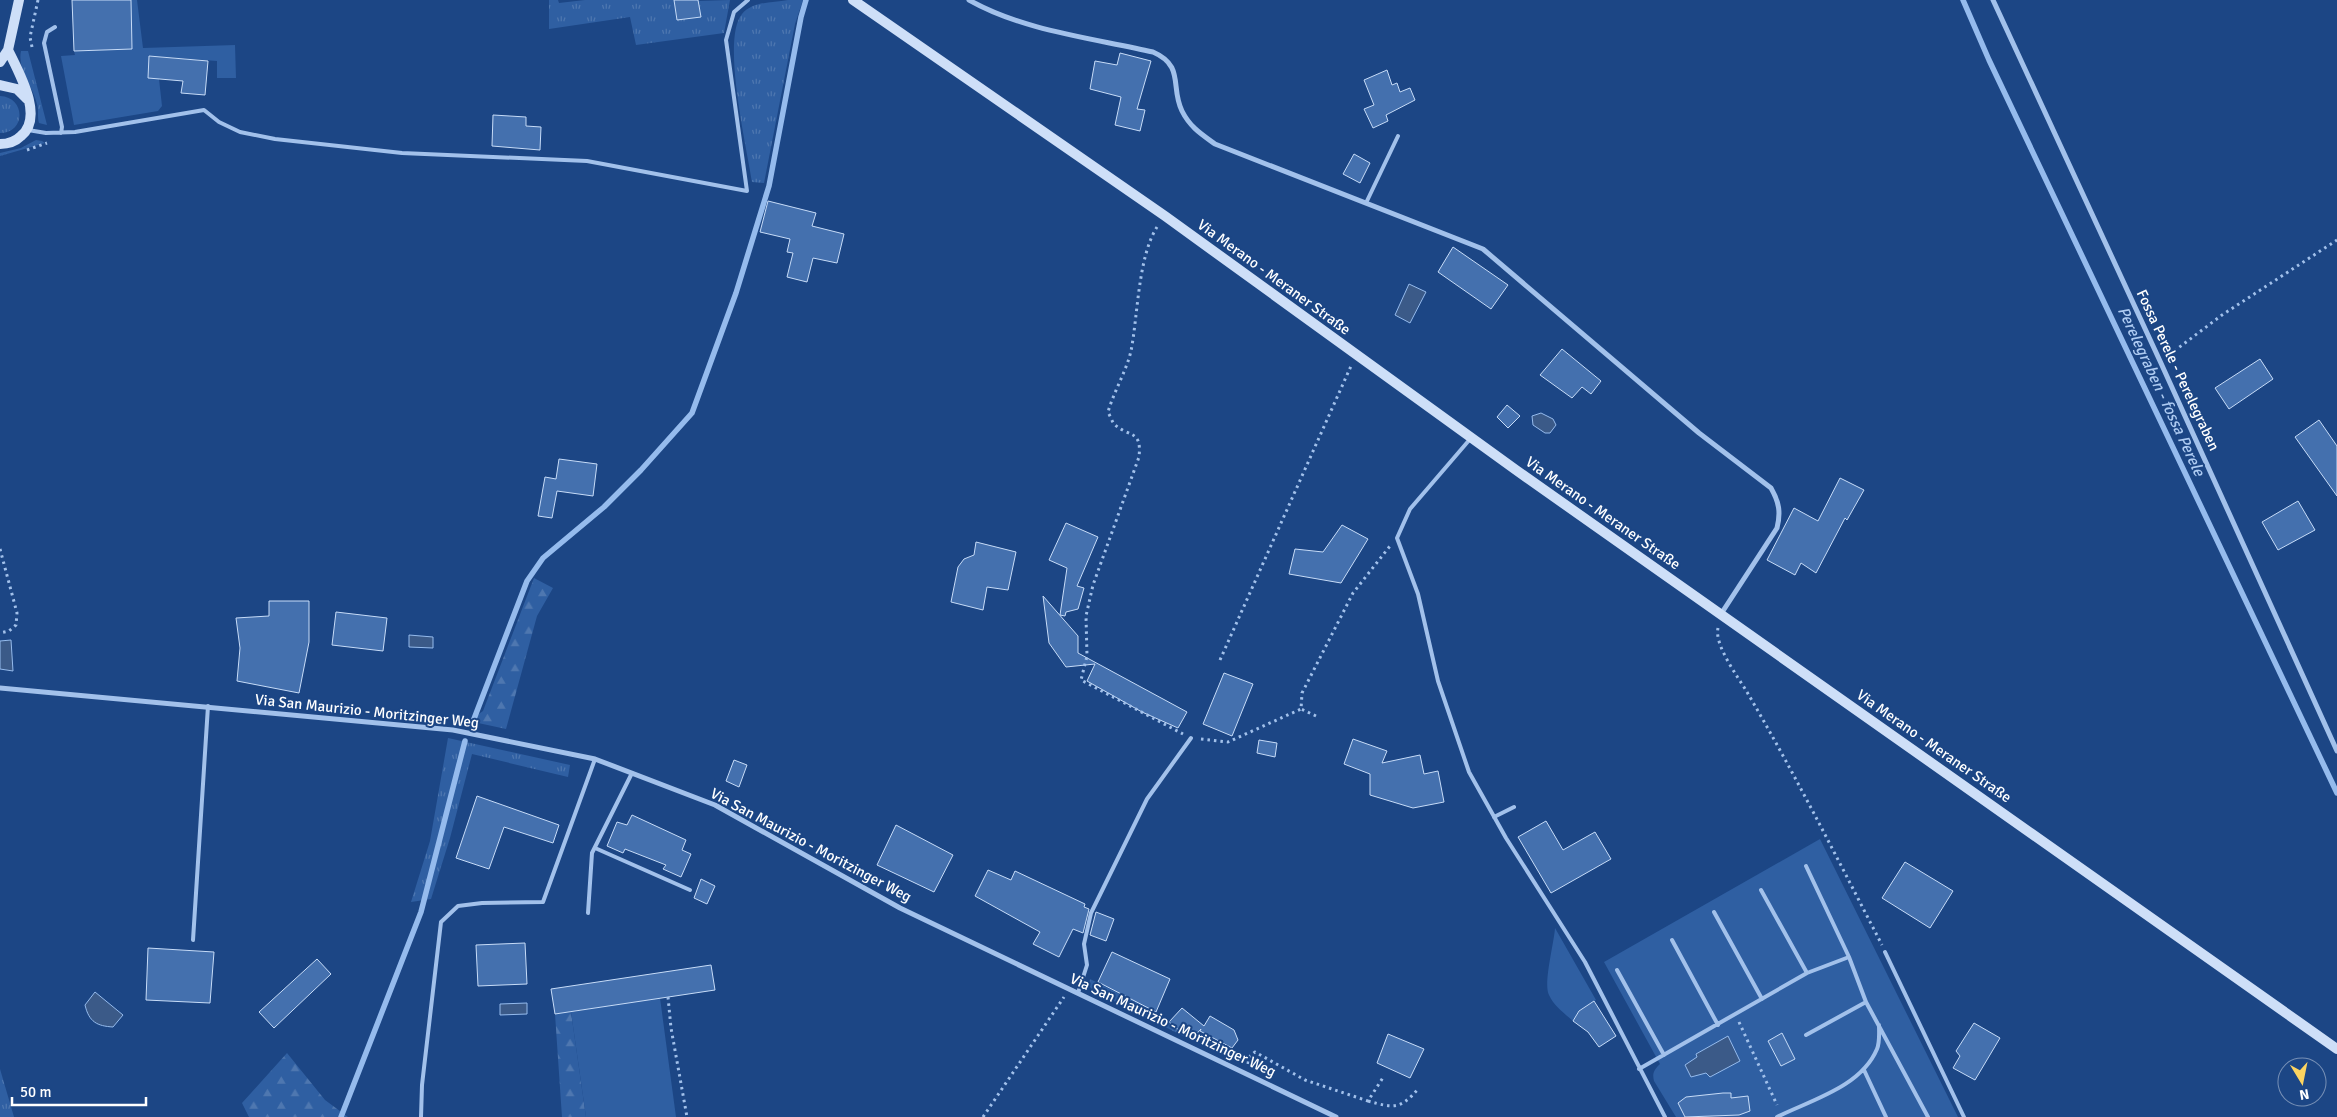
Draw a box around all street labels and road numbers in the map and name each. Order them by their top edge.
street label: Via Merano - Meraner Straße [1194,215,1354,339]
street label: Fossa Perele - Perelegraben [2133,287,2223,453]
street label: Via Merano - Meraner Straße [1522,453,1684,573]
street label: Via Merano - Meraner Straße [1853,686,2015,806]
street label: Via San Maurizio - Moritzinger Weg [254,690,480,732]
street label: Via San Maurizio - Moritzinger Weg [707,784,915,906]
street label: Via San Maurizio - Moritzinger Weg [1067,969,1279,1081]

